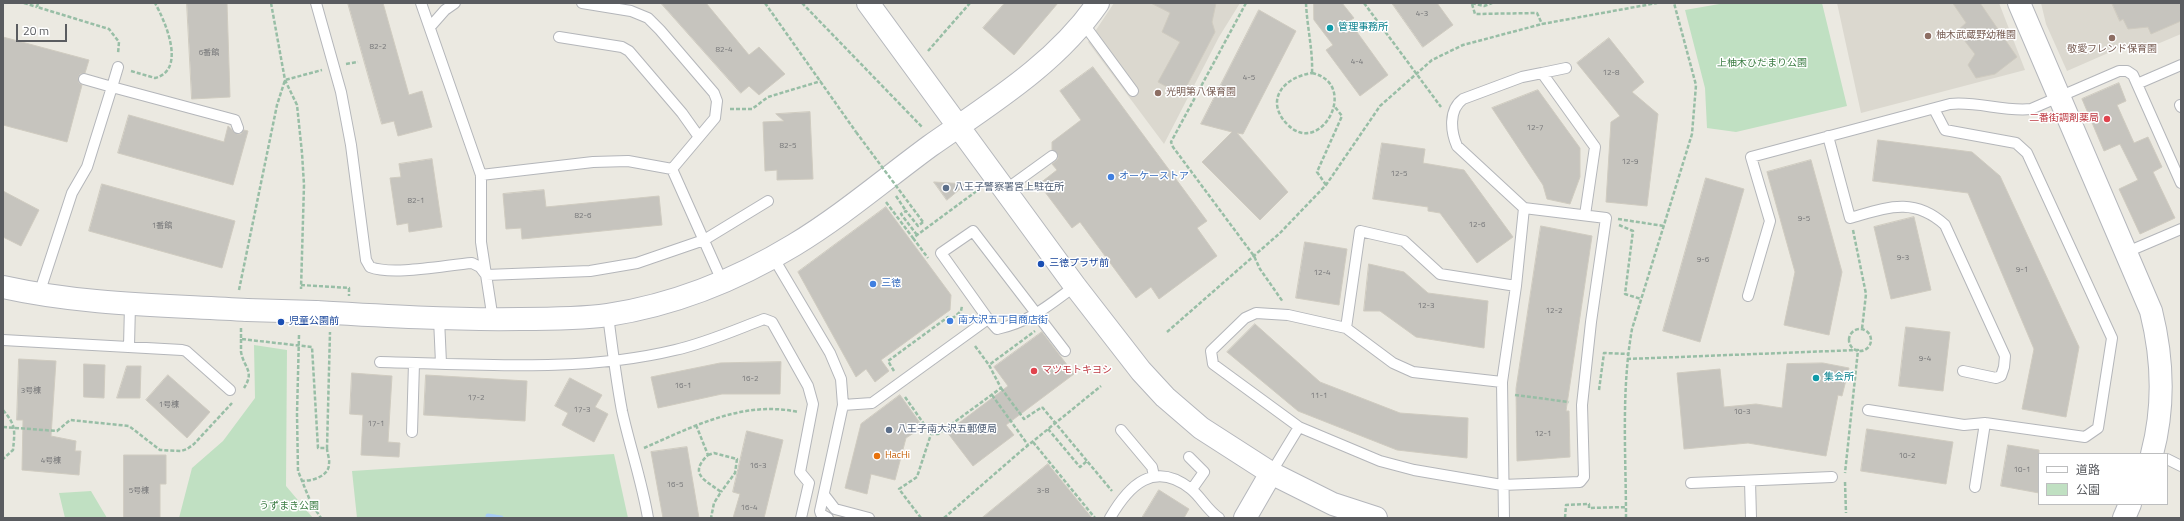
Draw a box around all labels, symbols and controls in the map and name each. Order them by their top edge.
house number: 4-3 [1416,9,1428,19]
scale bar [18,16,69,42]
text: 20 m [23,21,49,40]
place label: 管理事務所 [1338,22,1388,34]
marker: 管理事務所 [1325,23,1335,33]
place label: 柚木武蔵野幼稚園 [1936,30,2016,42]
marker: 柚木武蔵野幼稚園 [1923,31,1933,41]
marker: 敬愛フレンド保育園 [2107,33,2117,43]
house number: 82-2 [370,42,386,52]
place label: 敬愛フレンド保育園 [2067,44,2157,56]
house number: 82-4 [716,45,732,55]
house number: 6番館 [199,48,219,58]
house number: 4-4 [1351,57,1363,67]
park label: 上柚木ひだまり公園 [1717,58,1807,70]
house number: 12-8 [1603,68,1619,78]
house number: 4-5 [1243,73,1255,83]
place label: 光明第八保育園 [1166,87,1236,99]
marker: 光明第八保育園 [1153,88,1163,98]
place label: 二番街調剤薬局 [2029,113,2099,125]
marker: 二番街調剤薬局 [2102,114,2112,124]
house number: 12-7 [1527,123,1543,133]
house number: 82-5 [780,141,796,151]
house number: 12-9 [1622,157,1638,167]
house number: 12-5 [1391,169,1407,179]
place label: オーケーストア [1119,171,1189,183]
marker: オーケーストア [1106,172,1116,182]
place label: 八王子警察署宮上駐在所 [954,182,1064,194]
marker: 八王子警察署宮上駐在所 [941,183,951,193]
house number: 82-1 [408,196,424,206]
house number: 82-6 [575,211,591,221]
house number: 9-5 [1798,214,1810,224]
house number: 12-6 [1469,220,1485,230]
house number: 1番館 [152,221,172,231]
house number: 9-3 [1897,253,1909,263]
house number: 9-6 [1697,255,1709,265]
place label: 三徳プラザ前 [1049,258,1109,270]
marker: 三徳プラザ前 [1036,259,1046,269]
house number: 9-1 [2016,265,2028,275]
house number: 12-4 [1314,268,1330,278]
place label: 三徳 [881,278,901,290]
marker: 三徳 [868,279,878,289]
house number: 12-3 [1418,301,1434,311]
house number: 12-2 [1546,306,1562,316]
place label: 南大沢五丁目商店街 [958,315,1048,327]
place label: 児童公園前 [289,316,339,328]
marker: 南大沢五丁目商店街 [945,316,955,326]
marker: 児童公園前 [276,317,286,327]
house number: 9-4 [1919,354,1931,364]
place label: マツモトキヨシ [1042,365,1112,377]
marker: マツモトキヨシ [1029,366,1039,376]
place label: 集会所 [1824,372,1854,384]
marker: 集会所 [1811,373,1821,383]
house number: 16-2 [742,374,758,384]
house number: 16-1 [675,381,691,391]
house number: 3号棟 [21,386,41,396]
house number: 11-1 [1311,391,1327,401]
house number: 17-2 [468,393,484,403]
house number: 1号棟 [159,400,179,410]
house number: 17-3 [574,405,590,415]
house number: 10-3 [1734,407,1750,417]
house number: 17-1 [368,419,384,429]
place label: 八王子南大沢五郵便局 [897,424,997,436]
marker: 八王子南大沢五郵便局 [884,425,894,435]
house number: 12-1 [1535,429,1551,439]
place label: HacHi [885,450,910,462]
marker: HacHi [872,451,882,461]
house number: 10-2 [1899,451,1915,461]
legend [2038,453,2168,505]
house number: 4号棟 [41,456,61,466]
text: 道路 [2076,460,2100,479]
house number: 16-3 [750,461,766,471]
house number: 10-1 [2014,465,2030,475]
house number: 16-5 [667,480,683,490]
text: 公園 [2076,480,2100,499]
house number: 5号棟 [129,486,149,496]
house number: 3-8 [1037,486,1049,496]
park label: うずまき公園 [259,501,319,513]
house number: 16-4 [741,503,757,513]

